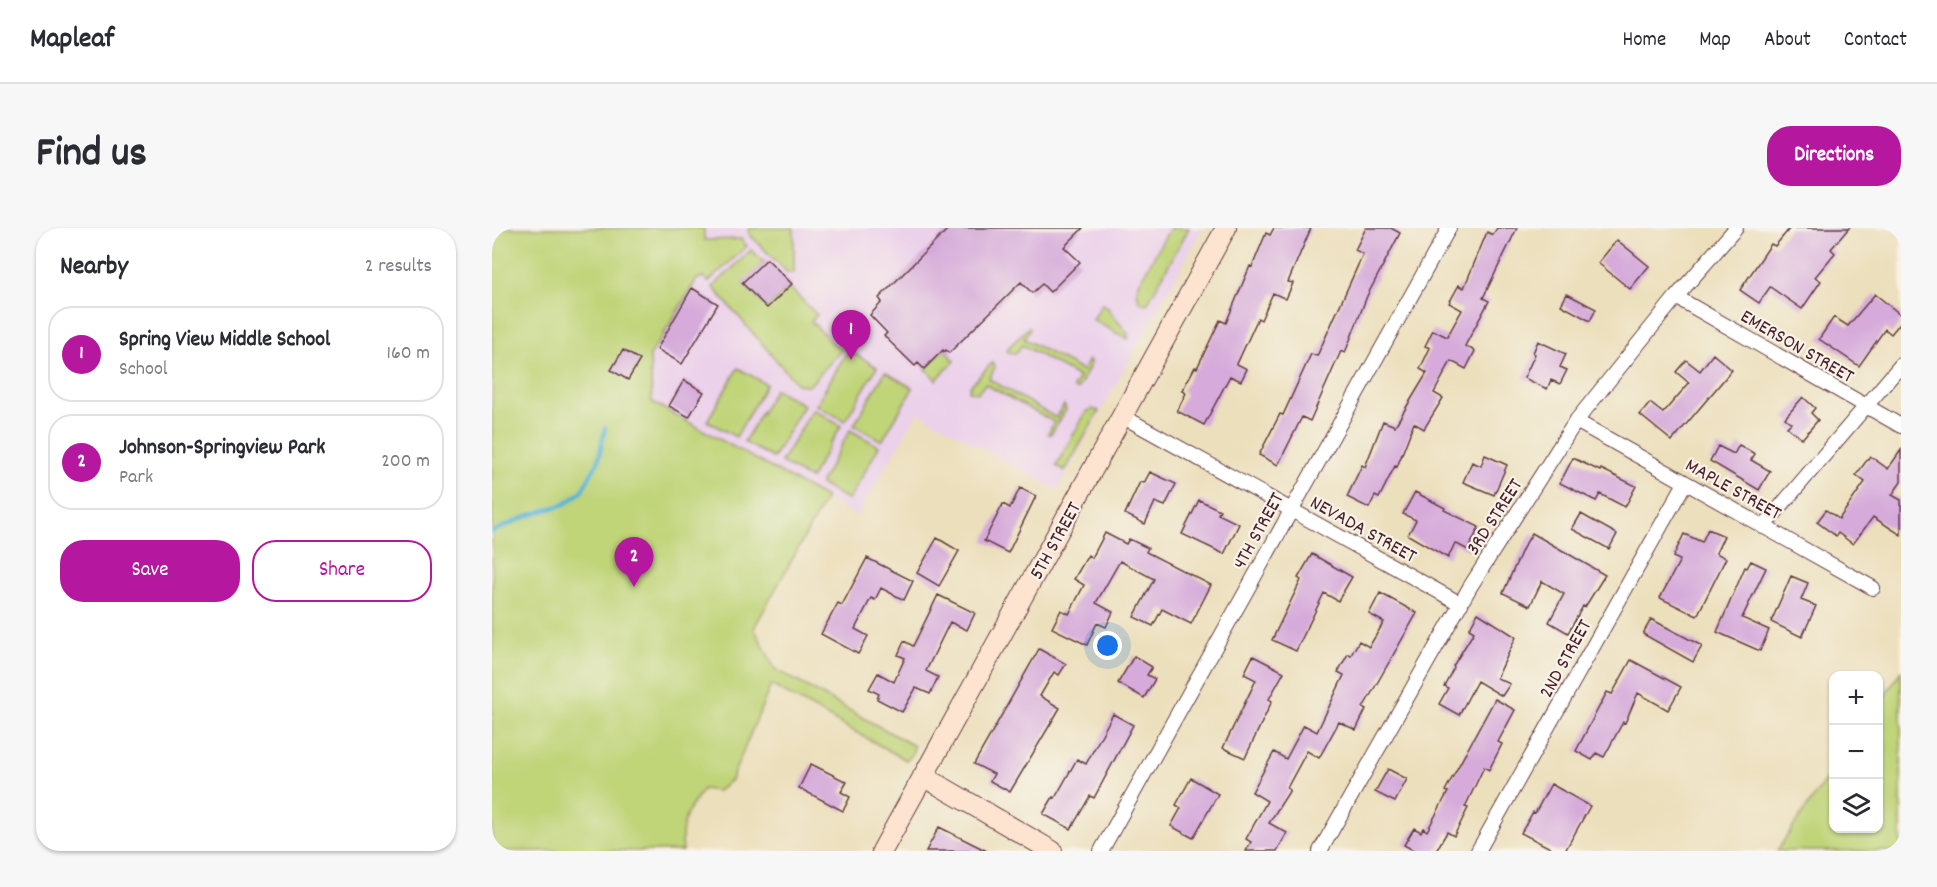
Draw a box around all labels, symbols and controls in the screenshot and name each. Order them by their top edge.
text: Mapleaf [30,21,114,61]
text: Home [1622,26,1666,56]
text: Map [1699,26,1731,56]
text: About [1764,26,1811,56]
text: Contact [1844,26,1907,56]
text: Find us [36,126,147,186]
button: Directions [1767,126,1901,186]
text: Nearby [60,249,128,286]
text: 2 results [365,253,432,281]
street label: EMERSON STREET [1734,304,1859,391]
pin: 1 [832,310,870,360]
text: Spring View Middle School [119,325,330,356]
text: 1 [79,340,84,368]
text: 160 m [387,340,430,368]
text: School [119,356,168,384]
text: Johnson-Springview Park [119,433,325,464]
text: 2 [77,448,86,476]
text: 200 m [381,448,430,476]
street label: MAPLE STREET [1679,453,1786,529]
text: Park [119,464,153,492]
street label: 3RD STREET [1460,474,1531,561]
street label: 4TH STREET [1227,488,1292,575]
street label: NEVADA STREET [1304,490,1421,571]
street label: 5TH STREET [1024,498,1089,585]
pin: 2 [614,538,654,587]
button: Save [60,540,240,602]
button: Share [252,540,432,602]
street label: 2ND STREET [1533,615,1600,704]
your location [1093,631,1122,660]
map controls [1829,671,1883,833]
button: + [1829,671,1883,725]
button: − [1829,725,1883,779]
button: layers [1829,779,1883,833]

